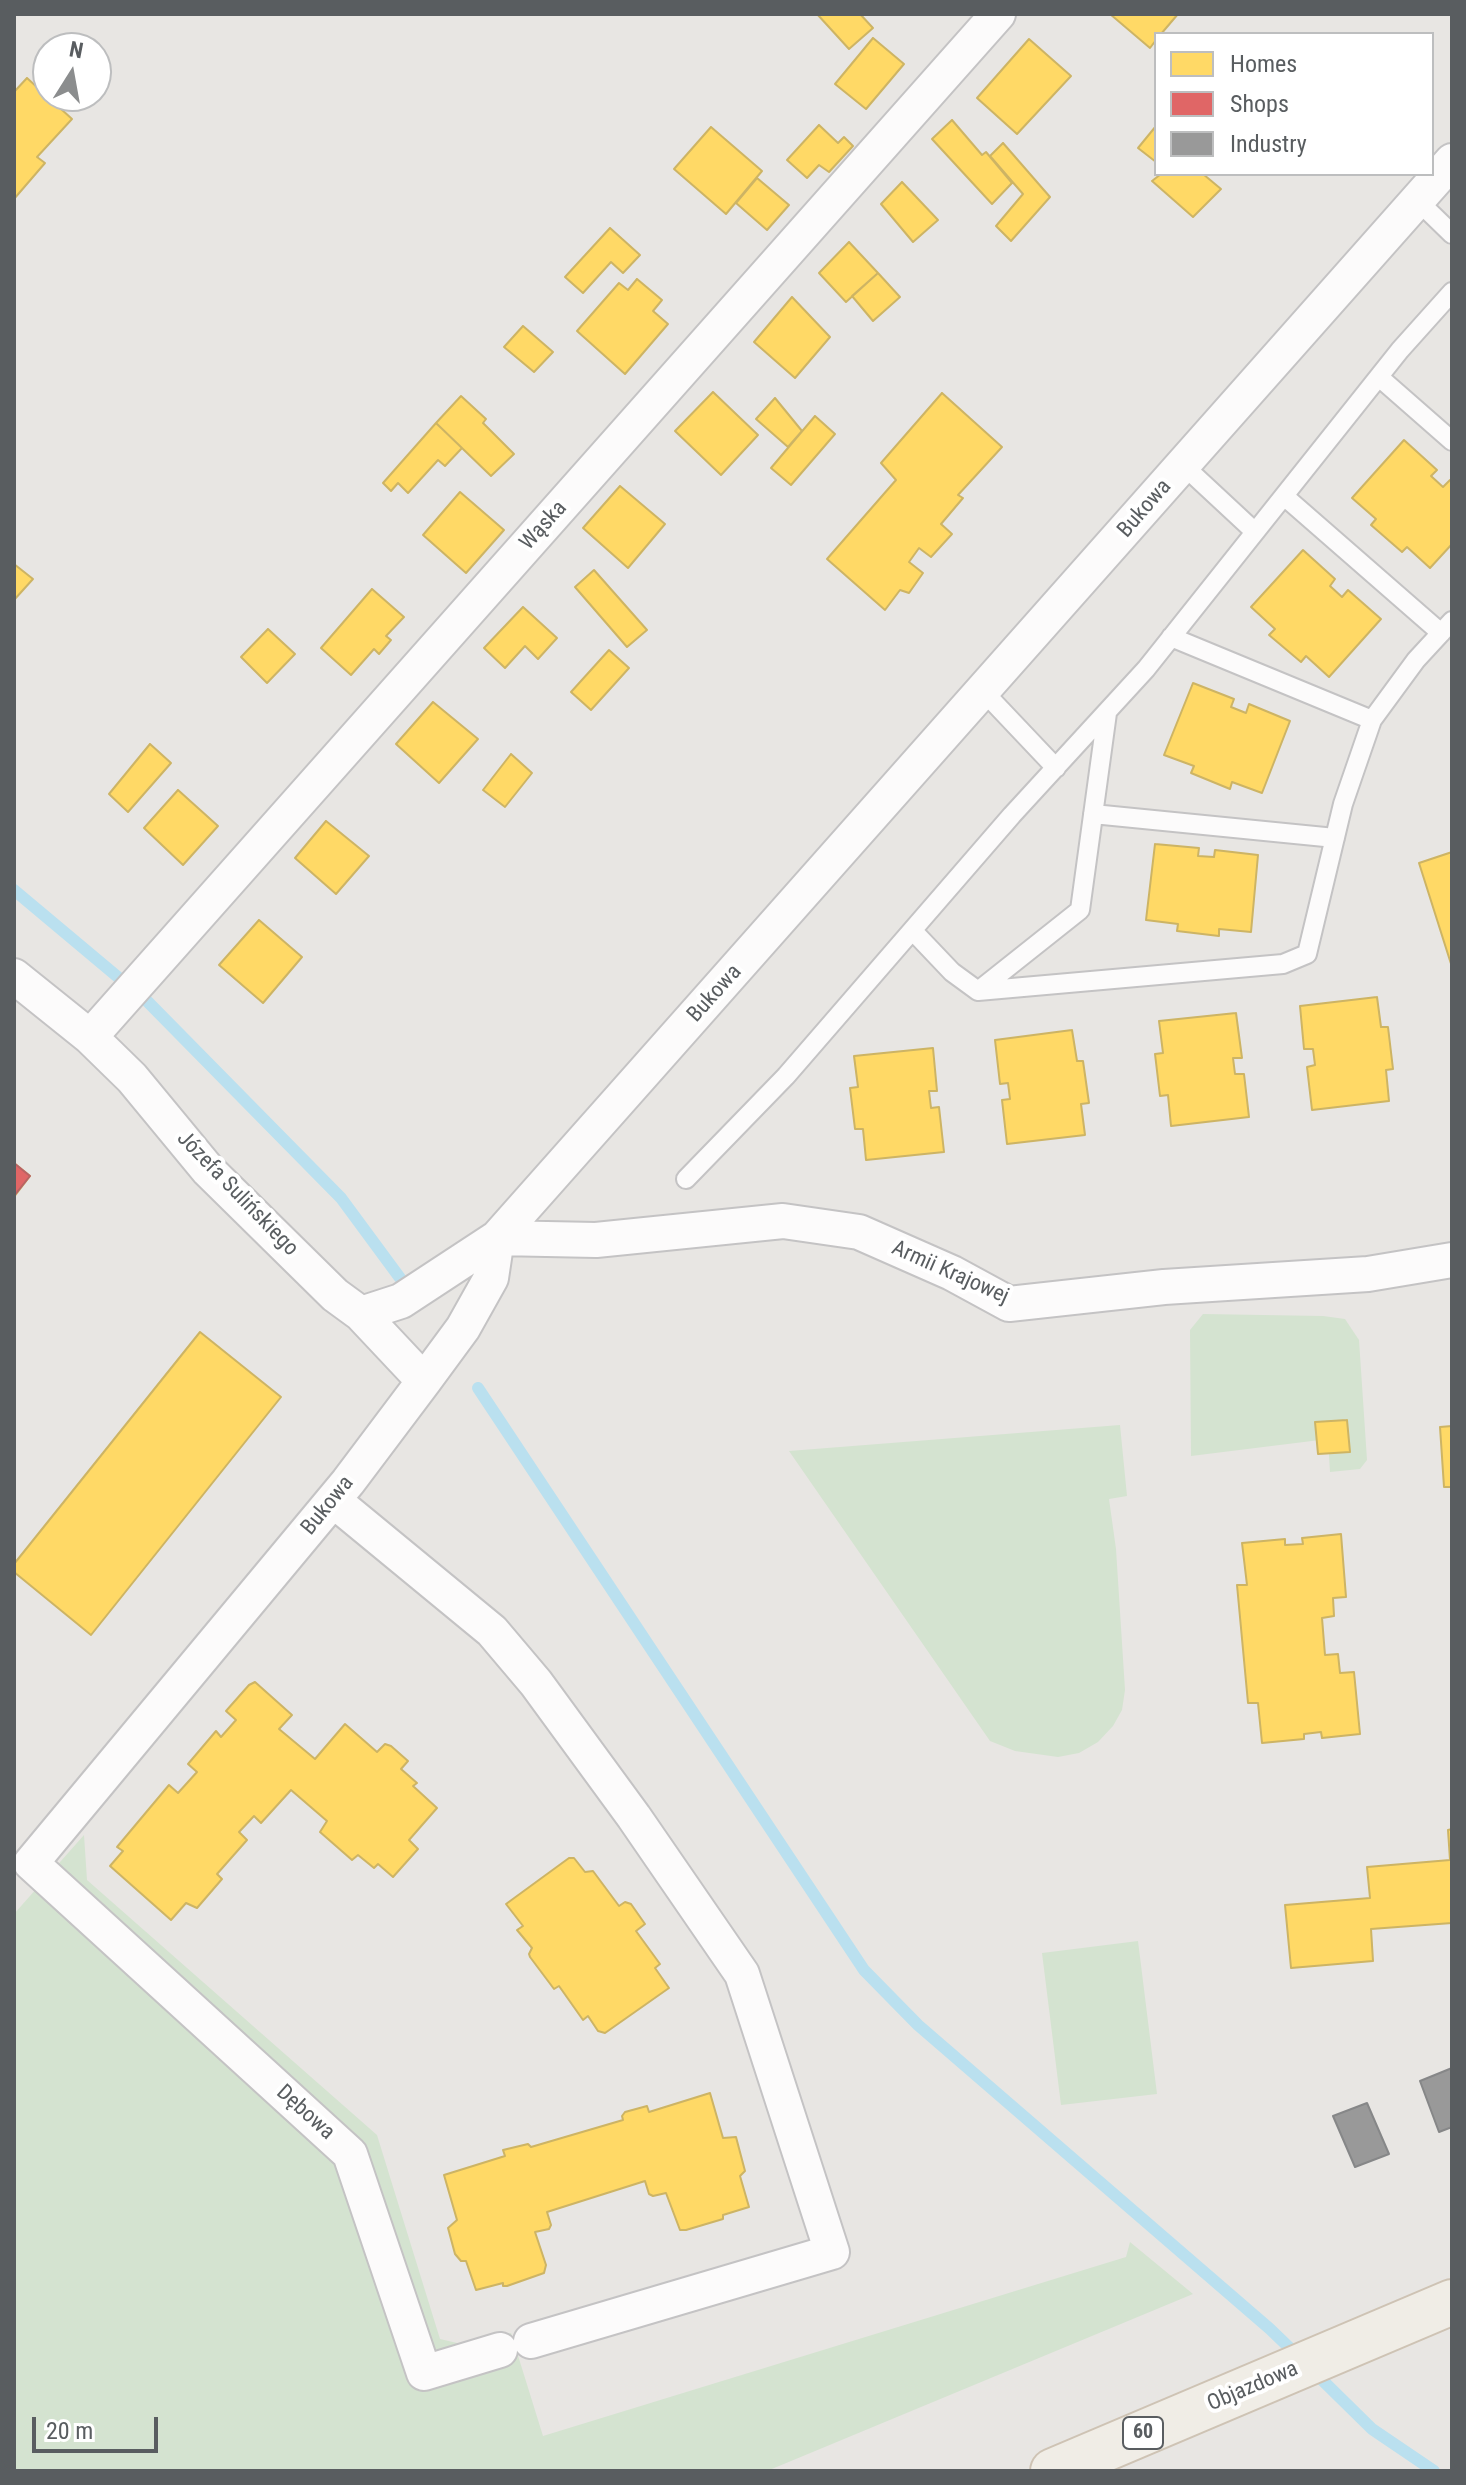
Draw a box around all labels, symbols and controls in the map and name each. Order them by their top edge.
north arrow [32,32,112,112]
legend [1154,32,1434,176]
text: N [67,36,85,63]
text: Homes [1230,50,1297,78]
text: Shops [1230,90,1289,118]
text: Industry [1230,130,1307,158]
street label: Bukowa [1113,475,1177,543]
street label: Wąska [515,496,573,556]
street label: Bukowa [682,960,748,1028]
street label: Józefa Sulińskiego [171,1126,303,1262]
street label: Armii Krajowej [887,1235,1013,1311]
street label: Bukowa [296,1471,360,1541]
street label: Dębowa [270,2080,340,2146]
street label: Objazdowa [1204,2356,1302,2418]
scale bar [36,2401,162,2451]
text: 20 m [46,2417,93,2445]
road number: 60 [1123,2417,1163,2449]

